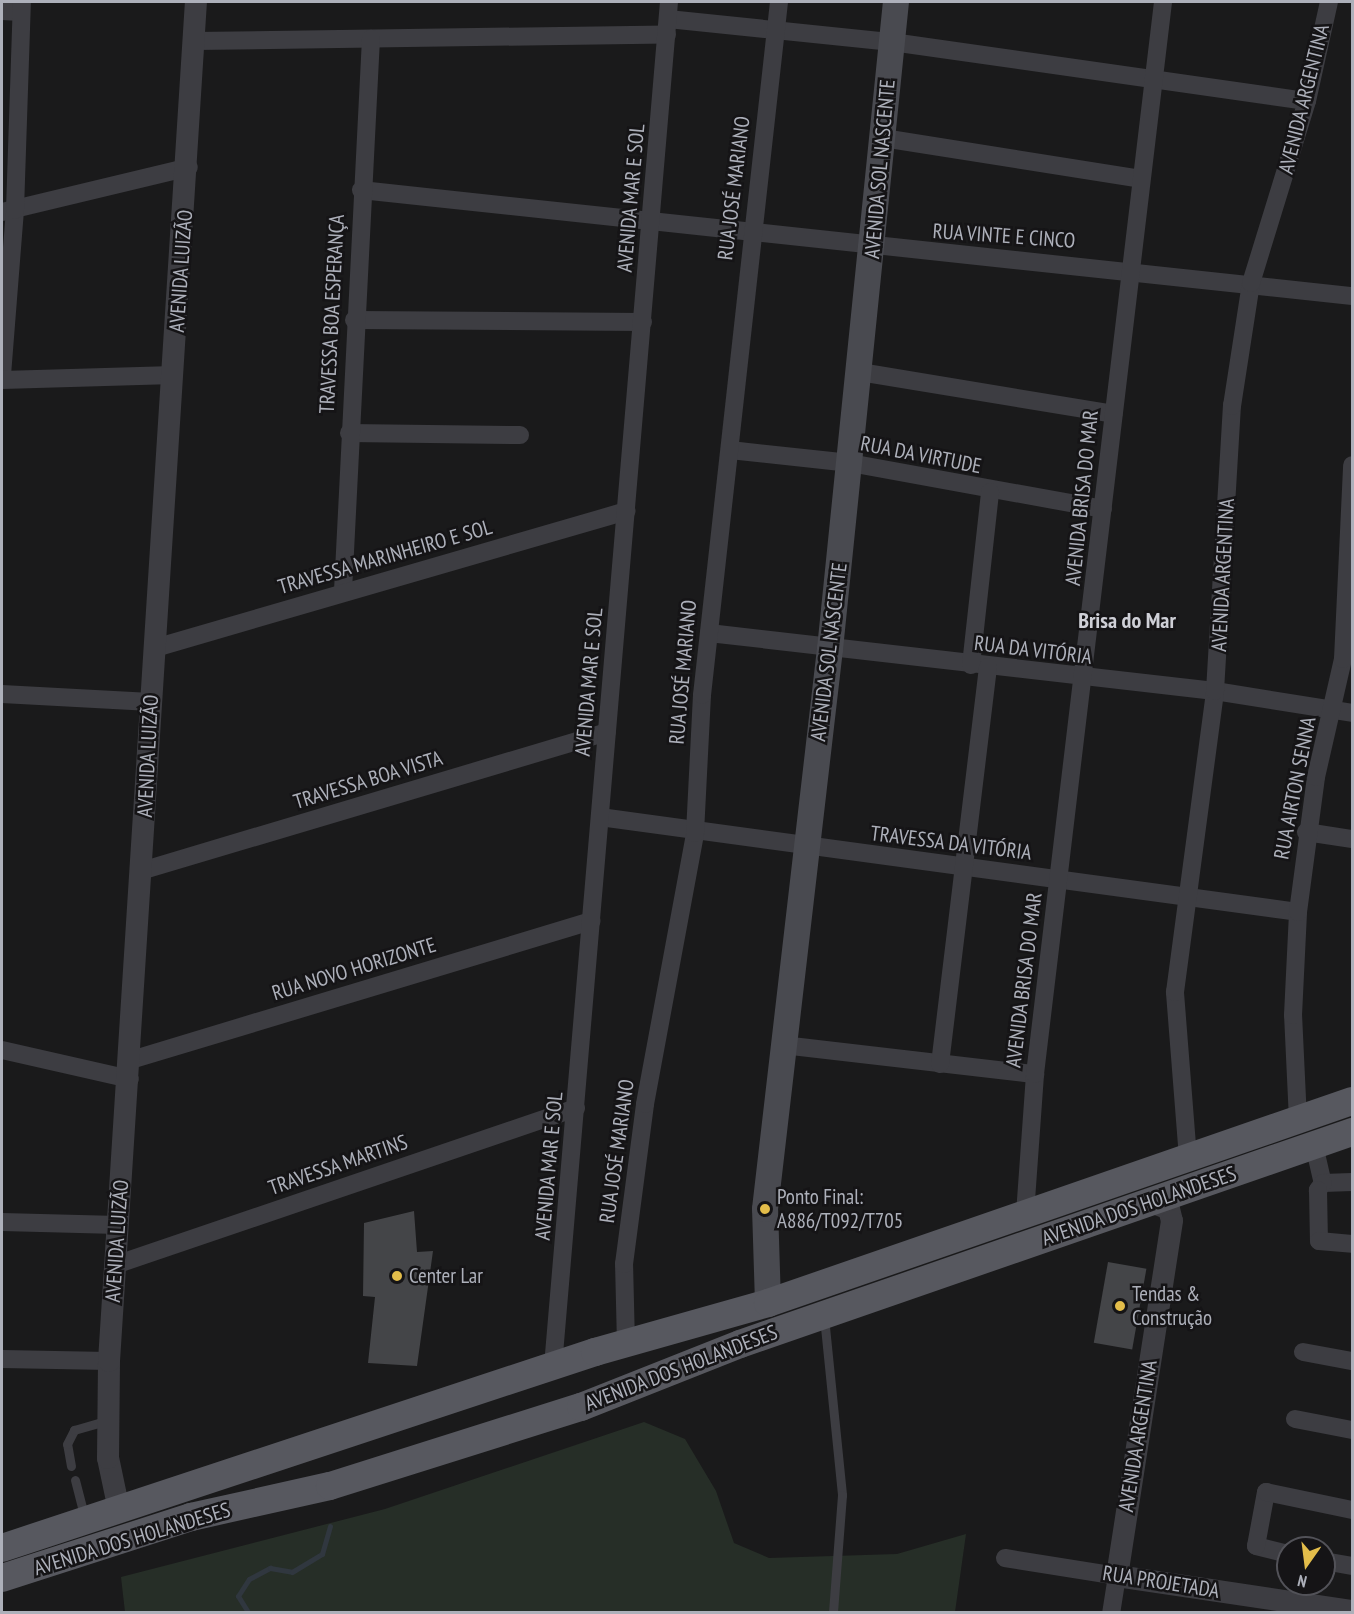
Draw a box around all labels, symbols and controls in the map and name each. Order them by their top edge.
street label: AVENIDA ARGENTINA [1273,21,1335,177]
street label: AVENIDA SOL NASCENTE [860,78,900,260]
street label: RUA JOSÉ MARIANO [713,114,755,262]
street label: AVENIDA MAR E SOL [612,122,650,274]
street label: AVENIDA LUIZÃO [164,209,198,333]
street label: TRAVESSA BOA ESPERANÇA [314,213,350,415]
street label: RUA VINTE E CINCO [931,218,1077,254]
street label: AVENIDA BRISA DO MAR [1060,408,1104,588]
street label: RUA DA VIRTUDE [858,431,984,479]
street label: AVENIDA ARGENTINA [1206,497,1240,653]
street label: TRAVESSA MARINHEIRO E SOL [275,514,495,600]
street label: AVENIDA SOL NASCENTE [805,561,853,743]
street label: RUA JOSÉ MARIANO [664,598,702,746]
street label: AVENIDA MAR E SOL [570,606,608,758]
district label: Brisa do Mar [1078,608,1176,634]
street label: RUA DA VITÓRIA [972,630,1094,670]
street label: AVENIDA LUIZÃO [132,694,164,818]
street label: RUA AIRTON SENNA [1269,714,1321,862]
street label: TRAVESSA BOA VISTA [290,745,446,815]
street label: TRAVESSA DA VITÓRIA [868,821,1034,865]
street label: AVENIDA BRISA DO MAR [1001,890,1047,1070]
street label: RUA NOVO HORIZONTE [269,932,439,1006]
street label: RUA JOSÉ MARIANO [594,1077,640,1225]
street label: AVENIDA MAR E SOL [530,1090,568,1242]
street label: TRAVESSA MARTINS [265,1129,411,1201]
street label: AVENIDA DOS HOLANDESES [1038,1161,1240,1251]
street label: AVENIDA LUIZÃO [100,1179,134,1303]
place label: Ponto Final: A886/T092/T705 [777,1184,903,1234]
marker: Ponto Final: A886/T092/T705 [758,1202,772,1216]
place label: Center Lar [409,1263,483,1289]
marker: Center Lar [390,1269,404,1283]
place label: Tendas & Construção [1132,1281,1212,1331]
marker: Tendas & Construção [1113,1299,1127,1313]
street label: AVENIDA DOS HOLANDESES [581,1320,781,1416]
street label: AVENIDA ARGENTINA [1113,1358,1163,1514]
street label: AVENIDA DOS HOLANDESES [30,1497,234,1581]
north arrow [1276,1536,1336,1596]
street label: RUA PROJETADA [1100,1560,1222,1604]
text: N [1296,1571,1309,1592]

